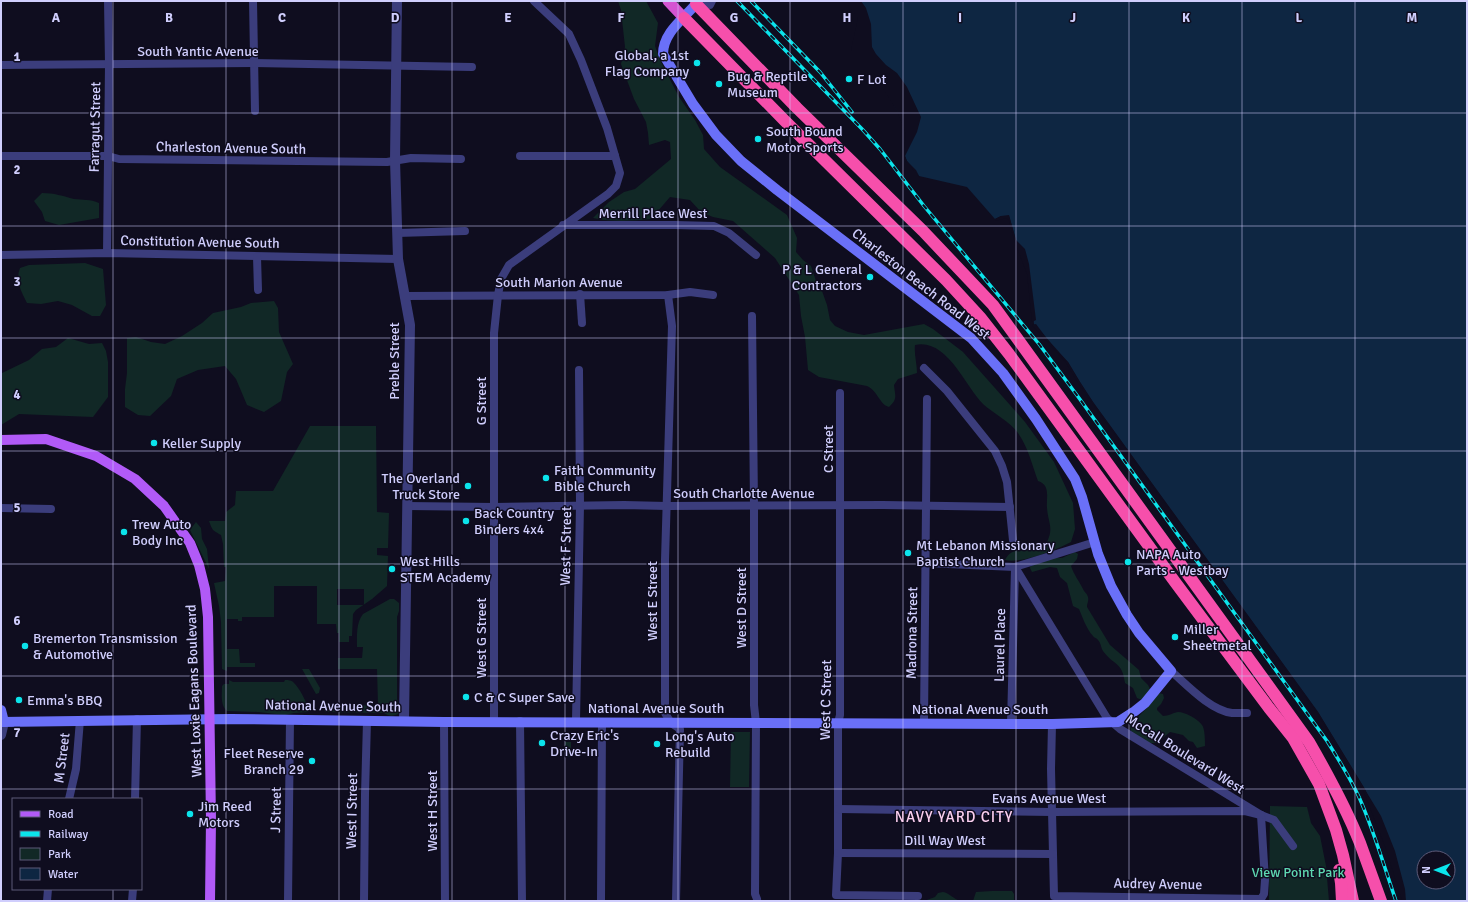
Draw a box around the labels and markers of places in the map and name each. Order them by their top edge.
place label: Global, a 1st Flag Company [605,47,689,80]
marker: Global, a 1st Flag Company [692,58,702,68]
place label: Bug & Reptile Museum [727,68,808,101]
place label: F Lot [857,71,886,88]
marker: F Lot [844,74,854,84]
marker: Bug & Reptile Museum [714,79,724,89]
place label: South Bound Motor Sports [766,123,844,156]
marker: South Bound Motor Sports [753,134,763,144]
place label: P & L General Contractors [782,261,862,294]
marker: P & L General Contractors [865,272,875,282]
place label: Keller Supply [162,435,242,452]
marker: Keller Supply [149,438,159,448]
place label: Faith Community Bible Church [554,462,656,495]
place label: The Overland Truck Store [382,470,460,503]
marker: Faith Community Bible Church [541,473,551,483]
marker: The Overland Truck Store [463,481,473,491]
place label: Back Country Binders 4x4 [474,505,555,538]
place label: Trew Auto Body Inc [132,516,191,549]
marker: Back Country Binders 4x4 [461,516,471,526]
marker: Trew Auto Body Inc [119,527,129,537]
place label: Mt Lebanon Missionary Baptist Church [916,537,1055,570]
place label: NAPA Auto Parts - Westbay [1136,546,1229,579]
marker: Mt Lebanon Missionary Baptist Church [903,548,913,558]
place label: West Hills STEM Academy [400,553,491,586]
marker: NAPA Auto Parts - Westbay [1123,557,1133,567]
marker: West Hills STEM Academy [387,564,397,574]
place label: Miller Sheetmetal [1183,621,1252,654]
place label: Bremerton Transmission & Automotive [33,630,178,663]
marker: Miller Sheetmetal [1170,632,1180,642]
marker: Bremerton Transmission & Automotive [20,641,30,651]
place label: C & C Super Save [474,689,575,706]
place label: Emma's BBQ [27,692,102,709]
marker: C & C Super Save [461,692,471,702]
marker: Emma's BBQ [14,695,24,705]
place label: Crazy Eric's Drive-In [550,727,619,760]
place label: Long's Auto Rebuild [665,728,734,761]
marker: Crazy Eric's Drive-In [537,738,547,748]
marker: Long's Auto Rebuild [652,739,662,749]
place label: Fleet Reserve Branch 29 [224,745,304,778]
marker: Fleet Reserve Branch 29 [307,756,317,766]
place label: Jim Reed Motors [198,798,252,831]
marker: Jim Reed Motors [185,809,195,819]

